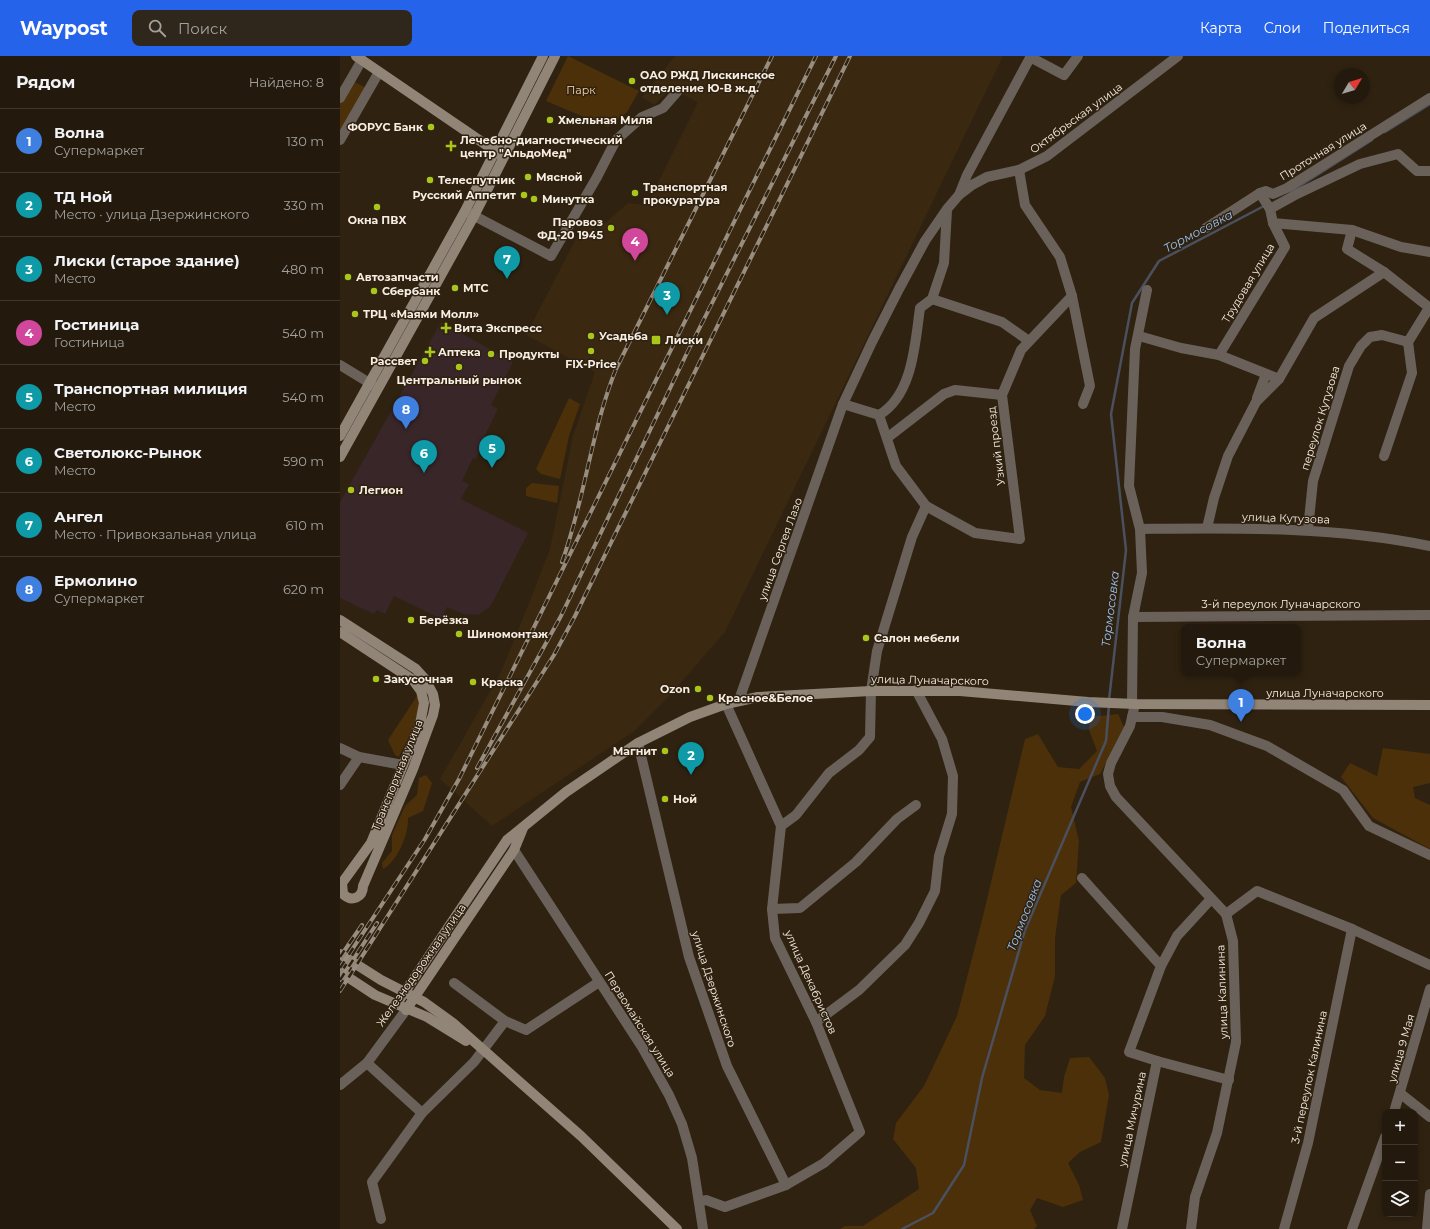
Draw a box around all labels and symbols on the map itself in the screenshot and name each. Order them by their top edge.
place label: ОАО РЖД Лискинское отделение Ю-В ж.д. [640,68,775,95]
north arrow [1334,68,1370,104]
marker: ОАО РЖД Лискинское отделение Ю-В ж.д. [627,76,637,86]
street label: Октябрьская улица [1027,80,1125,156]
park label: Парк [566,83,596,97]
place label: Хмельная Миля [558,113,653,127]
marker: Хмельная Миля [545,115,555,125]
street label: Проточная улица [1277,119,1369,183]
place label: ФОРУС Банк [347,120,424,134]
marker: ФОРУС Банк [426,122,436,132]
place label: Лечебно-диагностический центр "АльдоМед" [460,133,623,160]
marker: Лечебно-диагностический центр "АльдоМед" [445,140,457,152]
place label: Мясной [536,170,583,184]
marker: Мясной [523,172,533,182]
place label: Телеспутник [438,173,516,187]
marker: Телеспутник [425,175,435,185]
place label: Транспортная прокуратура [643,180,728,207]
place label: Русский Аппетит [412,188,516,202]
marker: Транспортная прокуратура [630,188,640,198]
marker: Русский Аппетит [519,190,529,200]
place label: Минутка [542,192,594,206]
marker: Минутка [529,194,539,204]
marker: Окна ПВХ [372,202,382,212]
water label: Тормосовка [1161,206,1235,256]
place label: Окна ПВХ [348,213,406,227]
place label: Паровоз ФД-20 1945 [537,215,603,242]
marker: Паровоз ФД-20 1945 [606,223,616,233]
pin: 4 [622,228,648,261]
street label: Трудовая улица [1219,241,1277,325]
pin: 7 [494,246,520,279]
place label: Автозапчасти [356,270,439,284]
marker: Автозапчасти [343,272,353,282]
place label: МТС [463,281,488,295]
pin: 3 [654,282,680,315]
marker: МТС [450,283,460,293]
place label: Сбербанк [382,284,441,298]
marker: Сбербанк [369,286,379,296]
place label: ТРЦ «Маями Молл» [363,307,479,321]
marker: ТРЦ «Маями Молл» [350,309,360,319]
place label: Вита Экспресс [454,321,543,335]
marker: Вита Экспресс [441,323,451,333]
place label: Усадьба [599,329,648,343]
marker: Усадьба [586,331,596,341]
place label: Лиски [665,333,703,347]
marker: Лиски [650,334,662,346]
place label: Аптека [438,345,481,359]
marker: FIX-Price [586,346,596,356]
marker: Аптека [425,347,435,357]
place label: Продукты [499,347,559,361]
marker: Продукты [486,349,496,359]
place label: Рассвет [370,354,417,368]
marker: Рассвет [420,356,430,366]
place label: FIX-Price [565,357,617,371]
marker: Центральный рынок [454,362,464,372]
street label: переулок Кутузова [1297,364,1343,472]
place label: Центральный рынок [397,373,522,387]
pin: 8 [393,396,419,429]
street label: Узкий проезд [984,406,1008,486]
pin: 5 [479,435,505,468]
pin: 6 [411,440,437,473]
place label: Легион [359,483,403,497]
marker: Легион [346,485,356,495]
street label: улица Сергея Лазо [755,496,805,603]
street label: улица Кутузова [1241,509,1330,527]
water label: Тормосовка [1098,570,1122,648]
street label: 3-й переулок Луначарского [1202,597,1360,611]
place label: Берёзка [419,613,469,627]
marker: Берёзка [406,615,416,625]
place label: Шиномонтаж [467,627,548,641]
marker: Шиномонтаж [454,629,464,639]
place label: Салон мебели [874,631,959,645]
marker: Салон мебели [861,633,871,643]
place label: Закусочная [383,672,453,686]
street label: улица Луначарского [870,672,989,688]
marker: Закусочная [371,674,381,684]
place label: Краска [481,675,523,689]
marker: Краска [468,677,478,687]
place label: Ozon [660,682,690,696]
marker: Ozon [693,684,703,694]
street label: улица Луначарского [1265,686,1384,700]
pin: 1 [1228,689,1254,722]
place label: Красное&Белое [718,691,813,705]
marker: Красное&Белое [705,693,715,703]
your location [1075,704,1095,724]
street label: Транспортная улица [368,717,426,833]
pin: 2 [678,742,704,775]
place label: Магнит [613,744,657,758]
marker: Магнит [660,746,670,756]
place label: Ной [673,792,697,806]
marker: Ной [660,794,670,804]
water label: Тормосовка [1003,877,1045,953]
street label: Железнодорожная улица [373,901,469,1029]
street label: улица Декабристов [781,927,840,1036]
street label: улица Дзержинского [688,928,739,1049]
street label: улица Калинина [1213,945,1231,1040]
street label: Первомайская улица [602,968,678,1080]
street label: 3-й переулок Калинина [1288,1009,1330,1145]
street label: улица 9 Мая [1384,1012,1417,1085]
street label: улица Мичурина [1115,1070,1149,1169]

